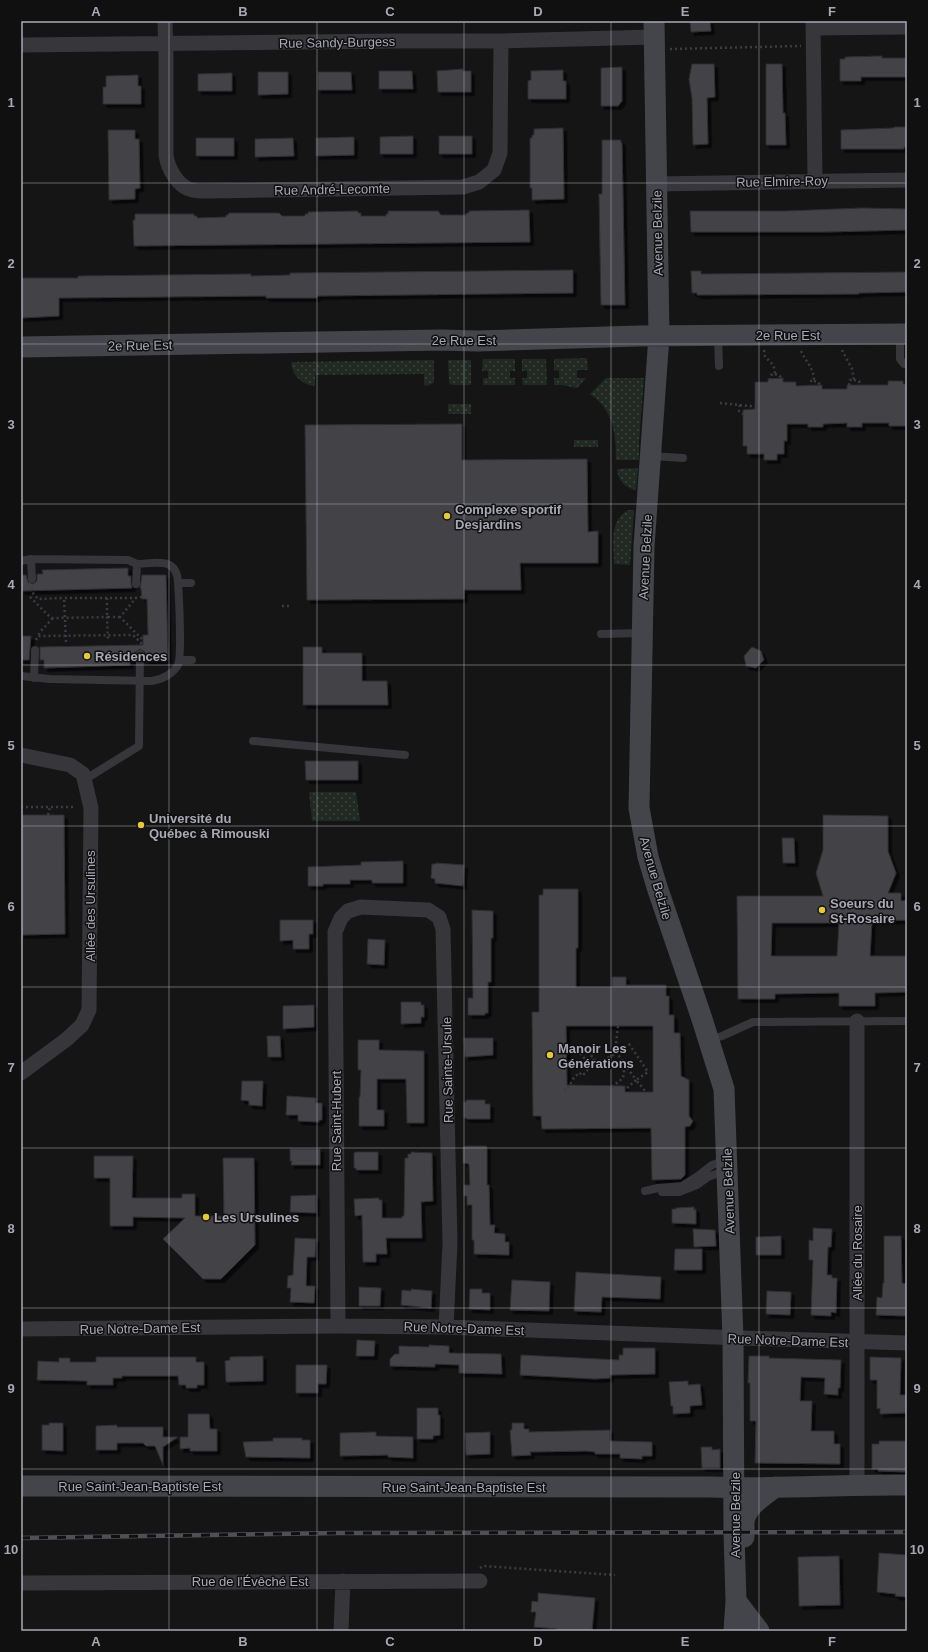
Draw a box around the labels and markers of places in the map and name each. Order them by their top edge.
place label: Complexe sportif Desjardins [455,502,562,532]
marker: Complexe sportif Desjardins [442,511,452,521]
place label: Résidences [95,649,167,664]
marker: Résidences [82,651,92,661]
place label: Université du Québec à Rimouski [149,811,270,841]
marker: Université du Québec à Rimouski [136,820,146,830]
place label: Soeurs du St-Rosaire [830,896,895,926]
marker: Soeurs du St-Rosaire [817,905,827,915]
place label: Manoir Les Générations [558,1041,634,1071]
marker: Manoir Les Générations [545,1050,555,1060]
place label: Les Ursulines [214,1210,299,1225]
marker: Les Ursulines [201,1212,211,1222]

